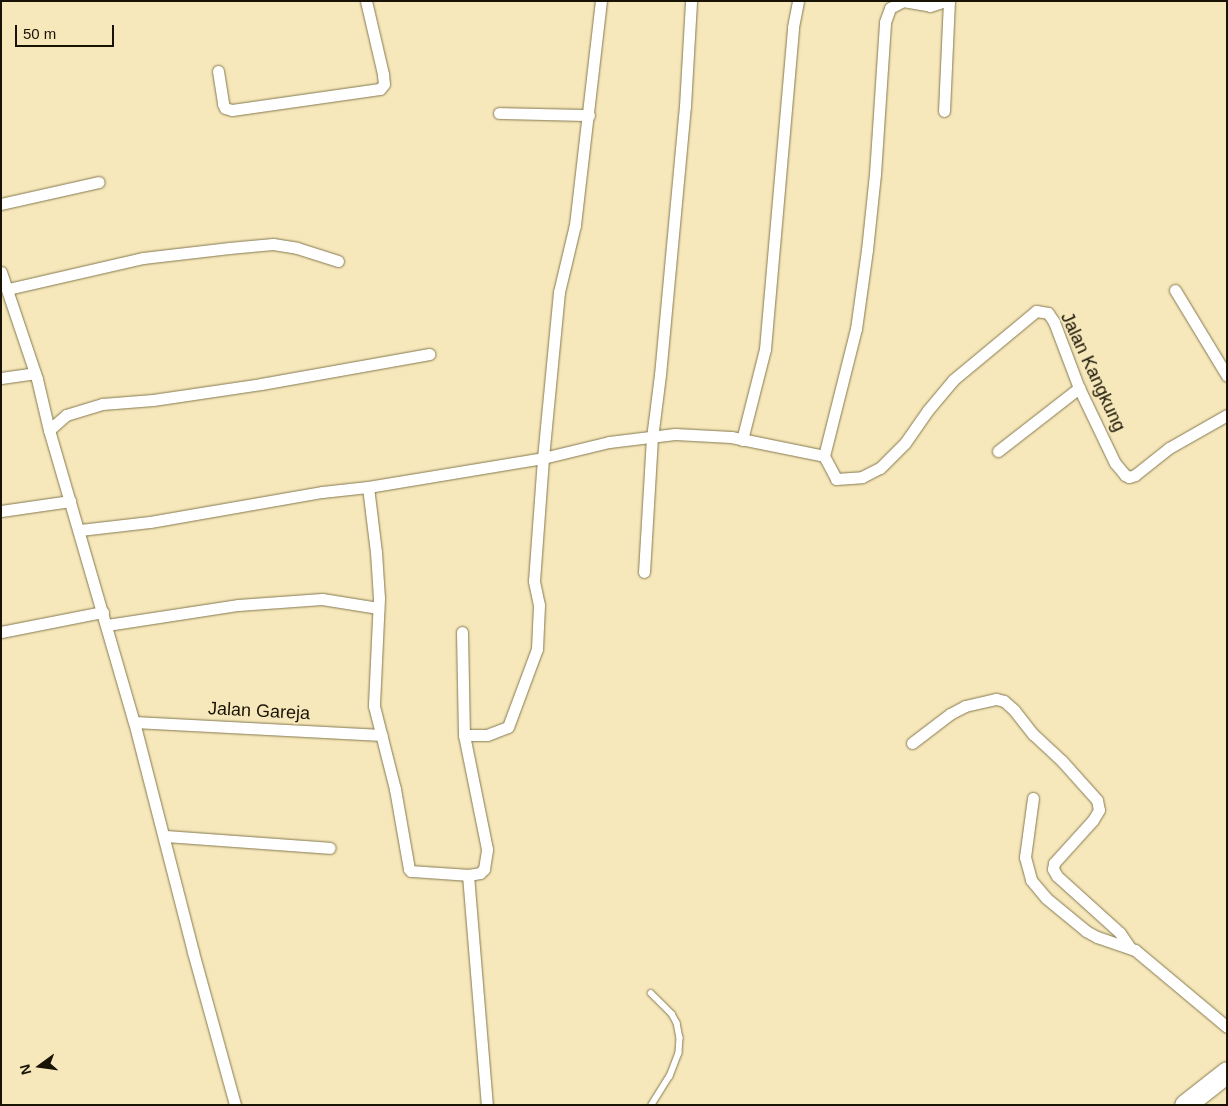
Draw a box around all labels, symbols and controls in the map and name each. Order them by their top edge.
scale bar [18,15,116,47]
text: 50 m [23,25,56,42]
street label: Jalan Kangkung [1056,309,1130,435]
street label: Jalan Gareja [207,698,311,724]
north arrow [15,1041,65,1091]
text: N [16,1063,34,1076]

